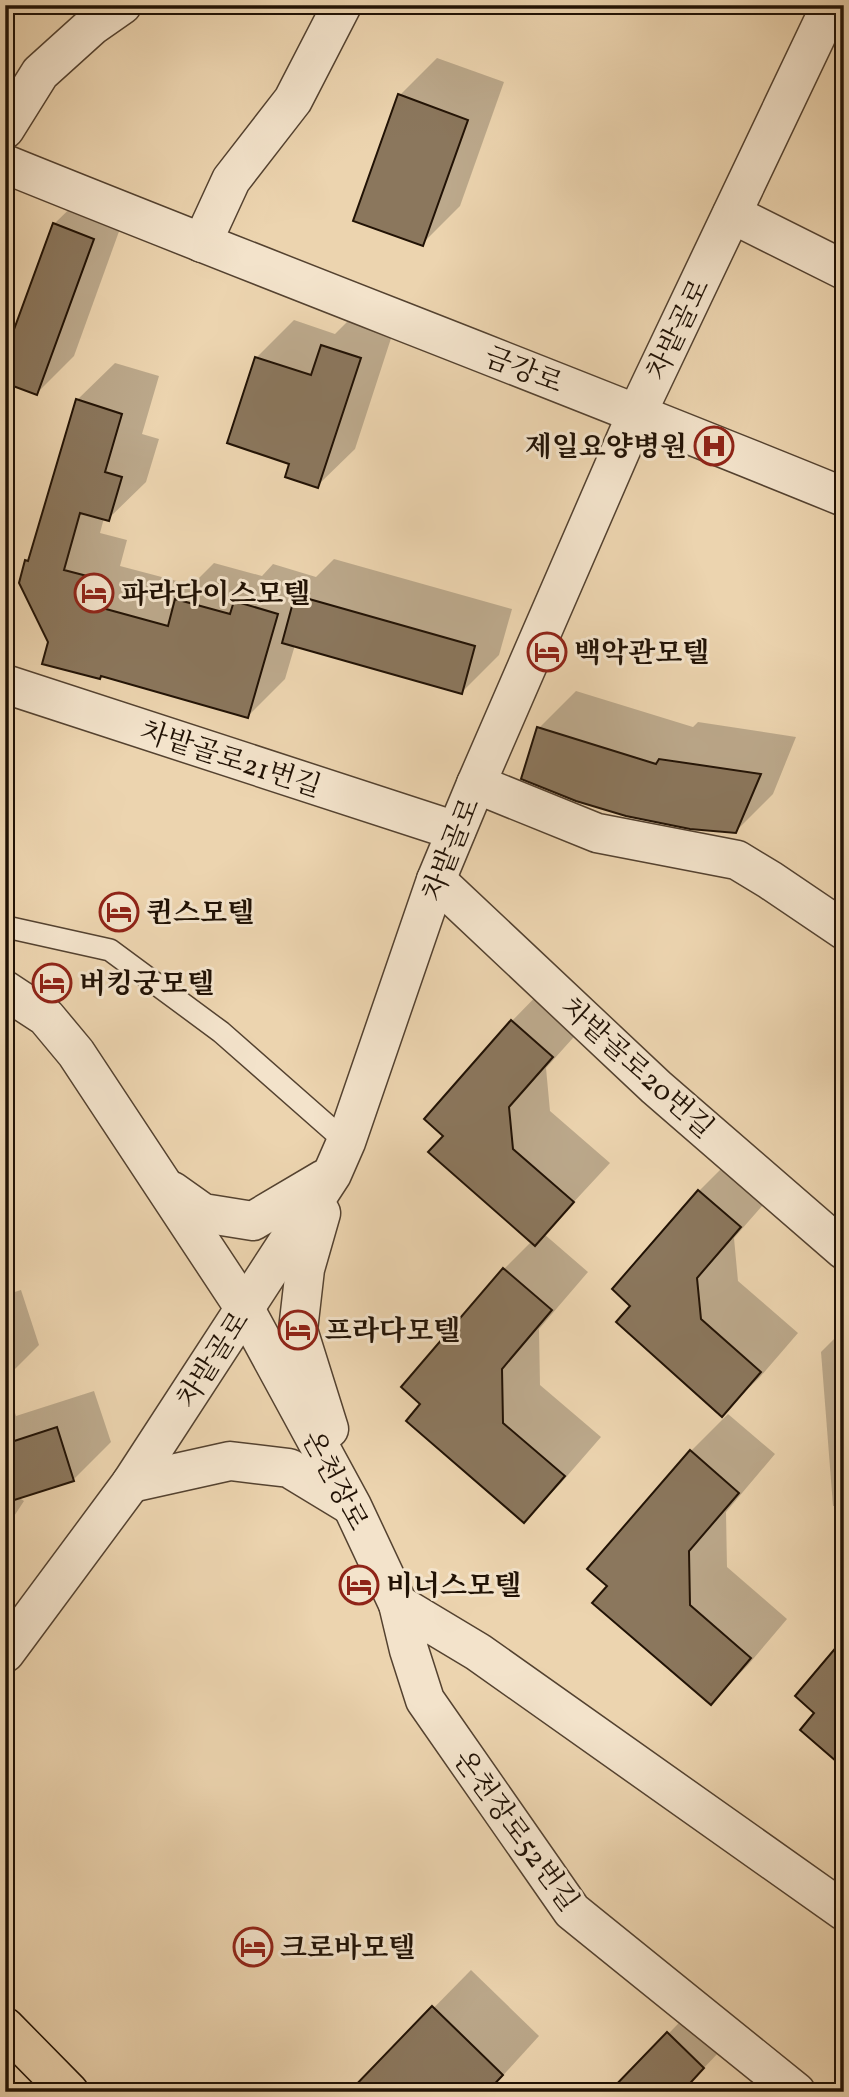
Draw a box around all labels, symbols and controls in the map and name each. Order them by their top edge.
street label: 차밭골로 [638,273,720,387]
street label: 금강로 [478,339,568,404]
hospital icon: 제일요양병원 [693,425,735,467]
place label: 제일요양병원 [525,429,687,468]
hotel icon: 파라다이스모텔 [73,572,115,614]
place label: 파라다이스모텔 [121,576,310,615]
hotel icon: 백악관모텔 [526,631,568,673]
place label: 백악관모텔 [574,635,709,674]
street label: 차밭골로21번길 [135,713,326,808]
street label: 차밭골로 [414,792,491,907]
hotel icon: 퀸스모텔 [98,891,140,933]
place label: 퀸스모텔 [146,895,254,934]
hotel icon: 버킹궁모텔 [31,962,73,1004]
place label: 버킹궁모텔 [79,966,214,1005]
street label: 차밭골로20번길 [551,990,721,1148]
street label: 차밭골로 [168,1304,260,1416]
hotel icon: 프라다모텔 [277,1309,319,1351]
place label: 프라다모텔 [325,1313,460,1352]
street label: 온천장로 [291,1424,376,1538]
hotel icon: 비너스모텔 [338,1564,380,1606]
place label: 비너스모텔 [386,1568,521,1607]
street label: 온천장로52번길 [443,1743,587,1920]
hotel icon: 크로바모텔 [232,1926,274,1968]
place label: 크로바모텔 [280,1930,415,1969]

